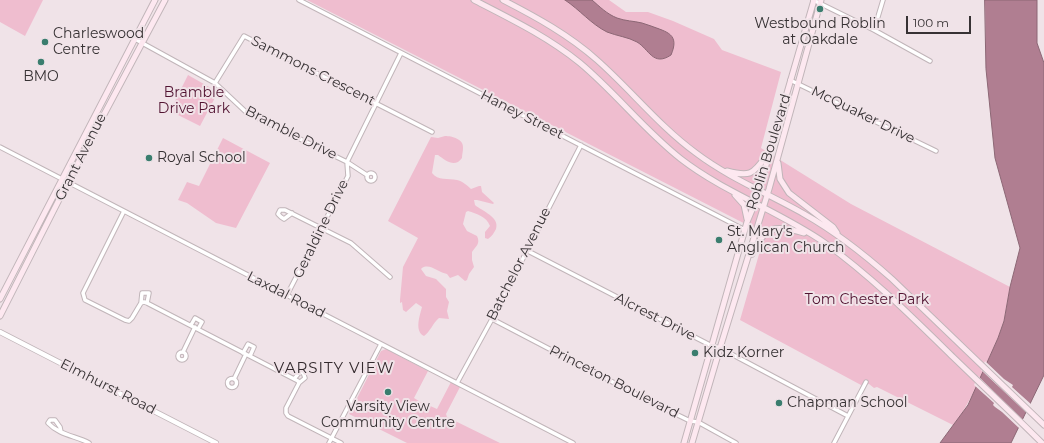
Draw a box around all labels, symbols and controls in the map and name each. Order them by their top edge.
marker: Westbound Roblin at Oakdale [815,4,825,14]
scale bar [908,8,973,34]
text: 100 m [913,15,949,30]
place label: Westbound Roblin at Oakdale [754,16,886,48]
place label: Charleswood Centre [53,26,144,58]
street label: Sammons Crescent [248,32,378,110]
marker: Charleswood Centre [40,37,50,47]
marker: BMO [36,57,46,67]
place label: BMO [23,69,59,85]
street label: McQuaker Drive [808,83,918,147]
park label: Bramble Drive Park [158,85,230,118]
street label: Haney Street [478,87,566,143]
street label: Roblin Boulevard [743,92,795,212]
street label: Bramble Drive [242,103,340,163]
street label: Grant Avenue [52,111,110,203]
place label: Royal School [157,150,246,166]
marker: Royal School [144,153,154,163]
street label: Geraldine Drive [290,177,352,281]
street label: Batchelor Avenue [483,205,555,323]
place label: St. Mary's Anglican Church [727,224,844,256]
marker: St. Mary's Anglican Church [714,235,724,245]
street label: Laxdal Road [244,268,328,322]
street label: Alcrest Drive [612,289,698,345]
park label: Tom Chester Park [805,292,929,308]
street label: Princeton Boulevard [546,342,682,422]
place label: Kidz Korner [703,345,784,361]
marker: Kidz Korner [690,348,700,358]
street label: Elmhurst Road [57,356,159,418]
district label: VARSITY VIEW [274,360,394,378]
marker: Varsity View Community Centre [383,387,393,397]
place label: Chapman School [787,395,908,411]
marker: Chapman School [774,398,784,408]
place label: Varsity View Community Centre [321,399,455,432]

